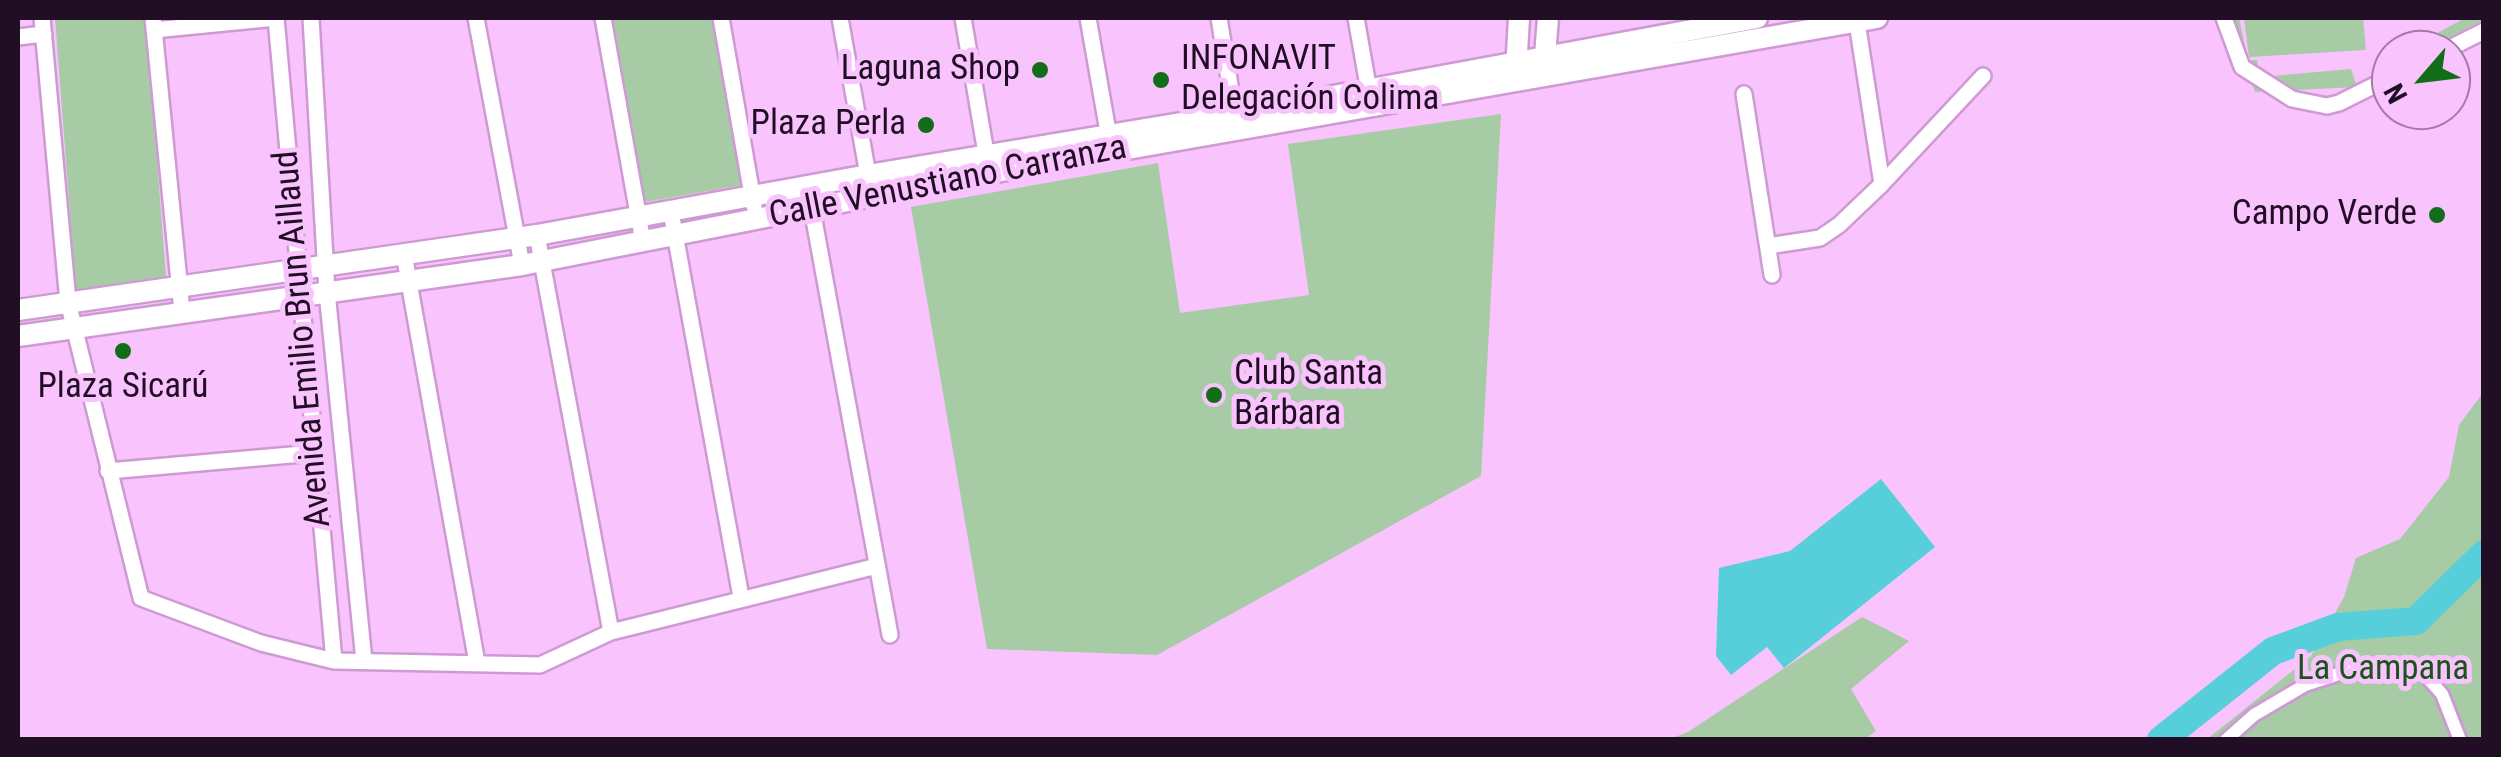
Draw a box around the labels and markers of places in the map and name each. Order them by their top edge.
place label: INFONAVIT Delegación Colima [1181,39,1439,121]
place label: Laguna Shop [841,49,1020,91]
marker: Laguna Shop [1029,59,1051,81]
marker: INFONAVIT Delegación Colima [1150,69,1172,91]
place label: Plaza Perla [751,104,906,146]
marker: Plaza Perla [915,114,937,136]
place label: Campo Verde [2232,194,2417,236]
marker: Campo Verde [2426,204,2448,226]
marker: Plaza Sicarú [112,340,134,362]
place label: Club Santa Bárbara [1234,354,1383,436]
place label: Plaza Sicarú [37,367,209,409]
marker: Club Santa Bárbara [1203,384,1225,406]

